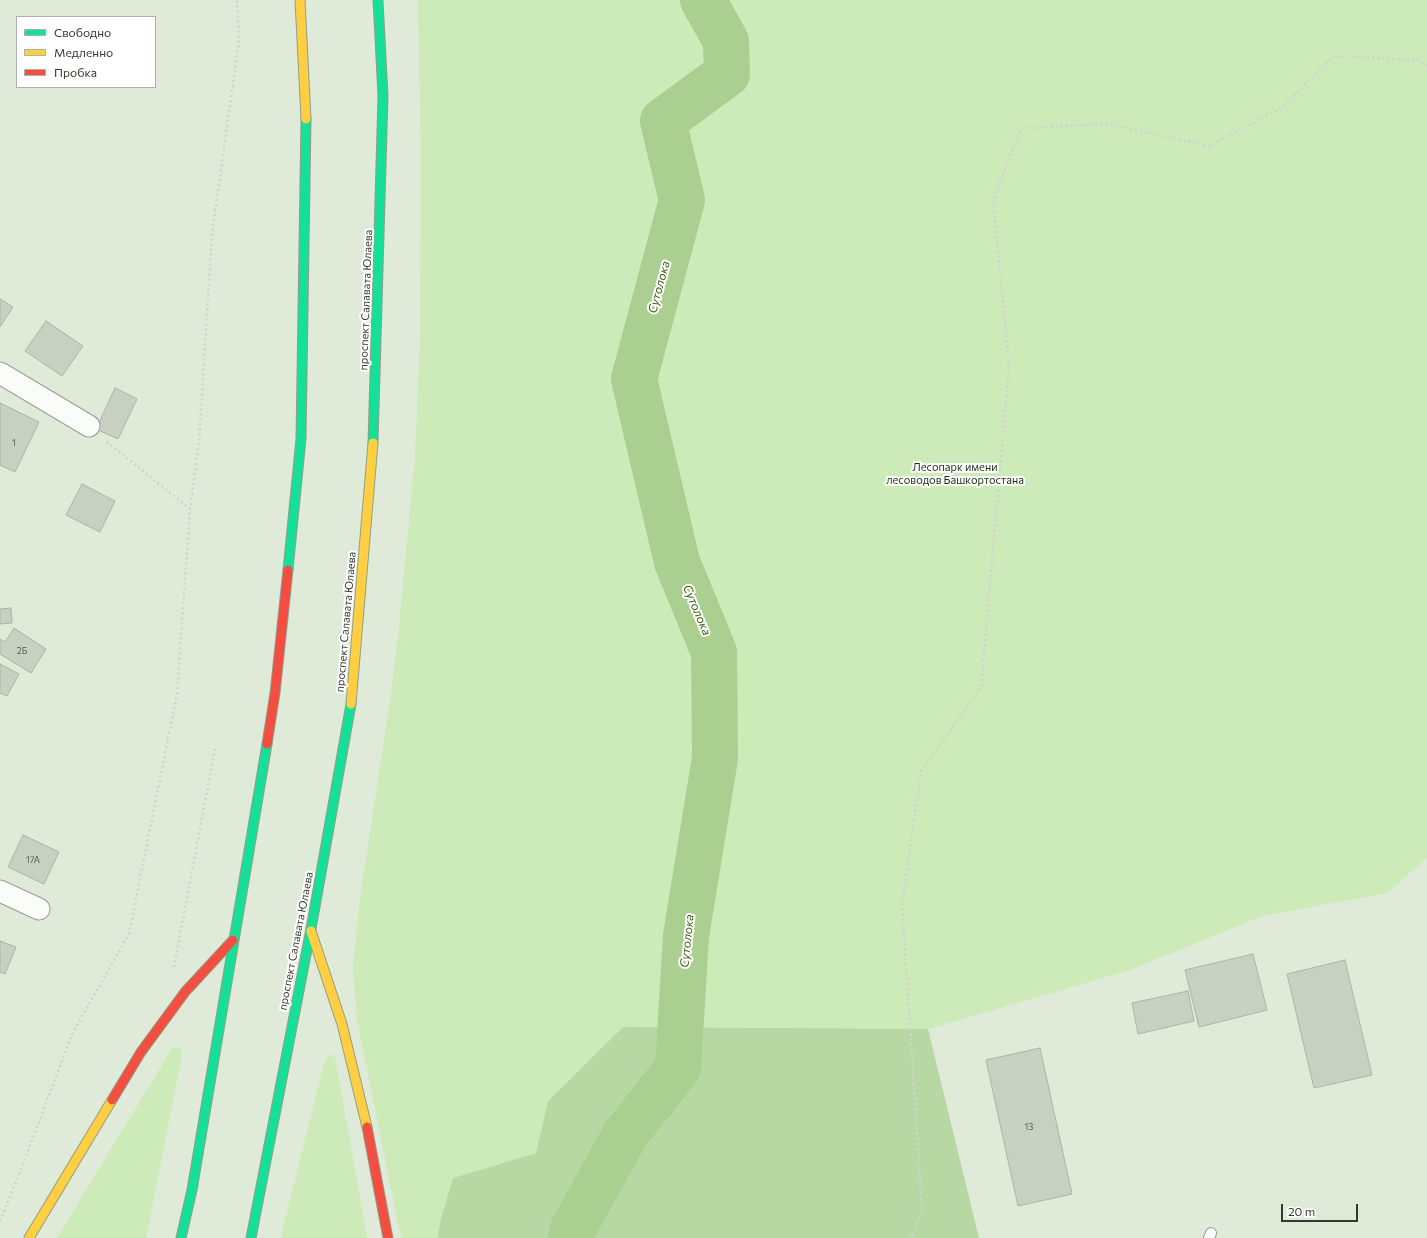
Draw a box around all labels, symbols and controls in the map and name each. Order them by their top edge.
legend [16,16,156,88]
text: Свободно [54,25,111,39]
text: Медленно [54,45,113,59]
text: Пробка [54,65,97,79]
street label: проспект Салавата Юлаева [357,229,375,371]
water label: Сутолока [645,259,673,315]
house number: 1 [12,438,16,448]
park label: Лесопарк имени лесоводов Башкортостана [886,460,1024,486]
street label: проспект Салавата Юлаева [333,551,359,693]
water label: Сутолока [680,583,714,637]
house number: 2Б [17,646,27,656]
house number: 17А [26,855,40,865]
street label: проспект Салавата Юлаева [276,871,316,1011]
water label: Сутолока [677,914,697,968]
house number: 13 [1025,1122,1033,1132]
scale bar [1283,1196,1360,1222]
text: 20 m [1288,1204,1315,1218]

